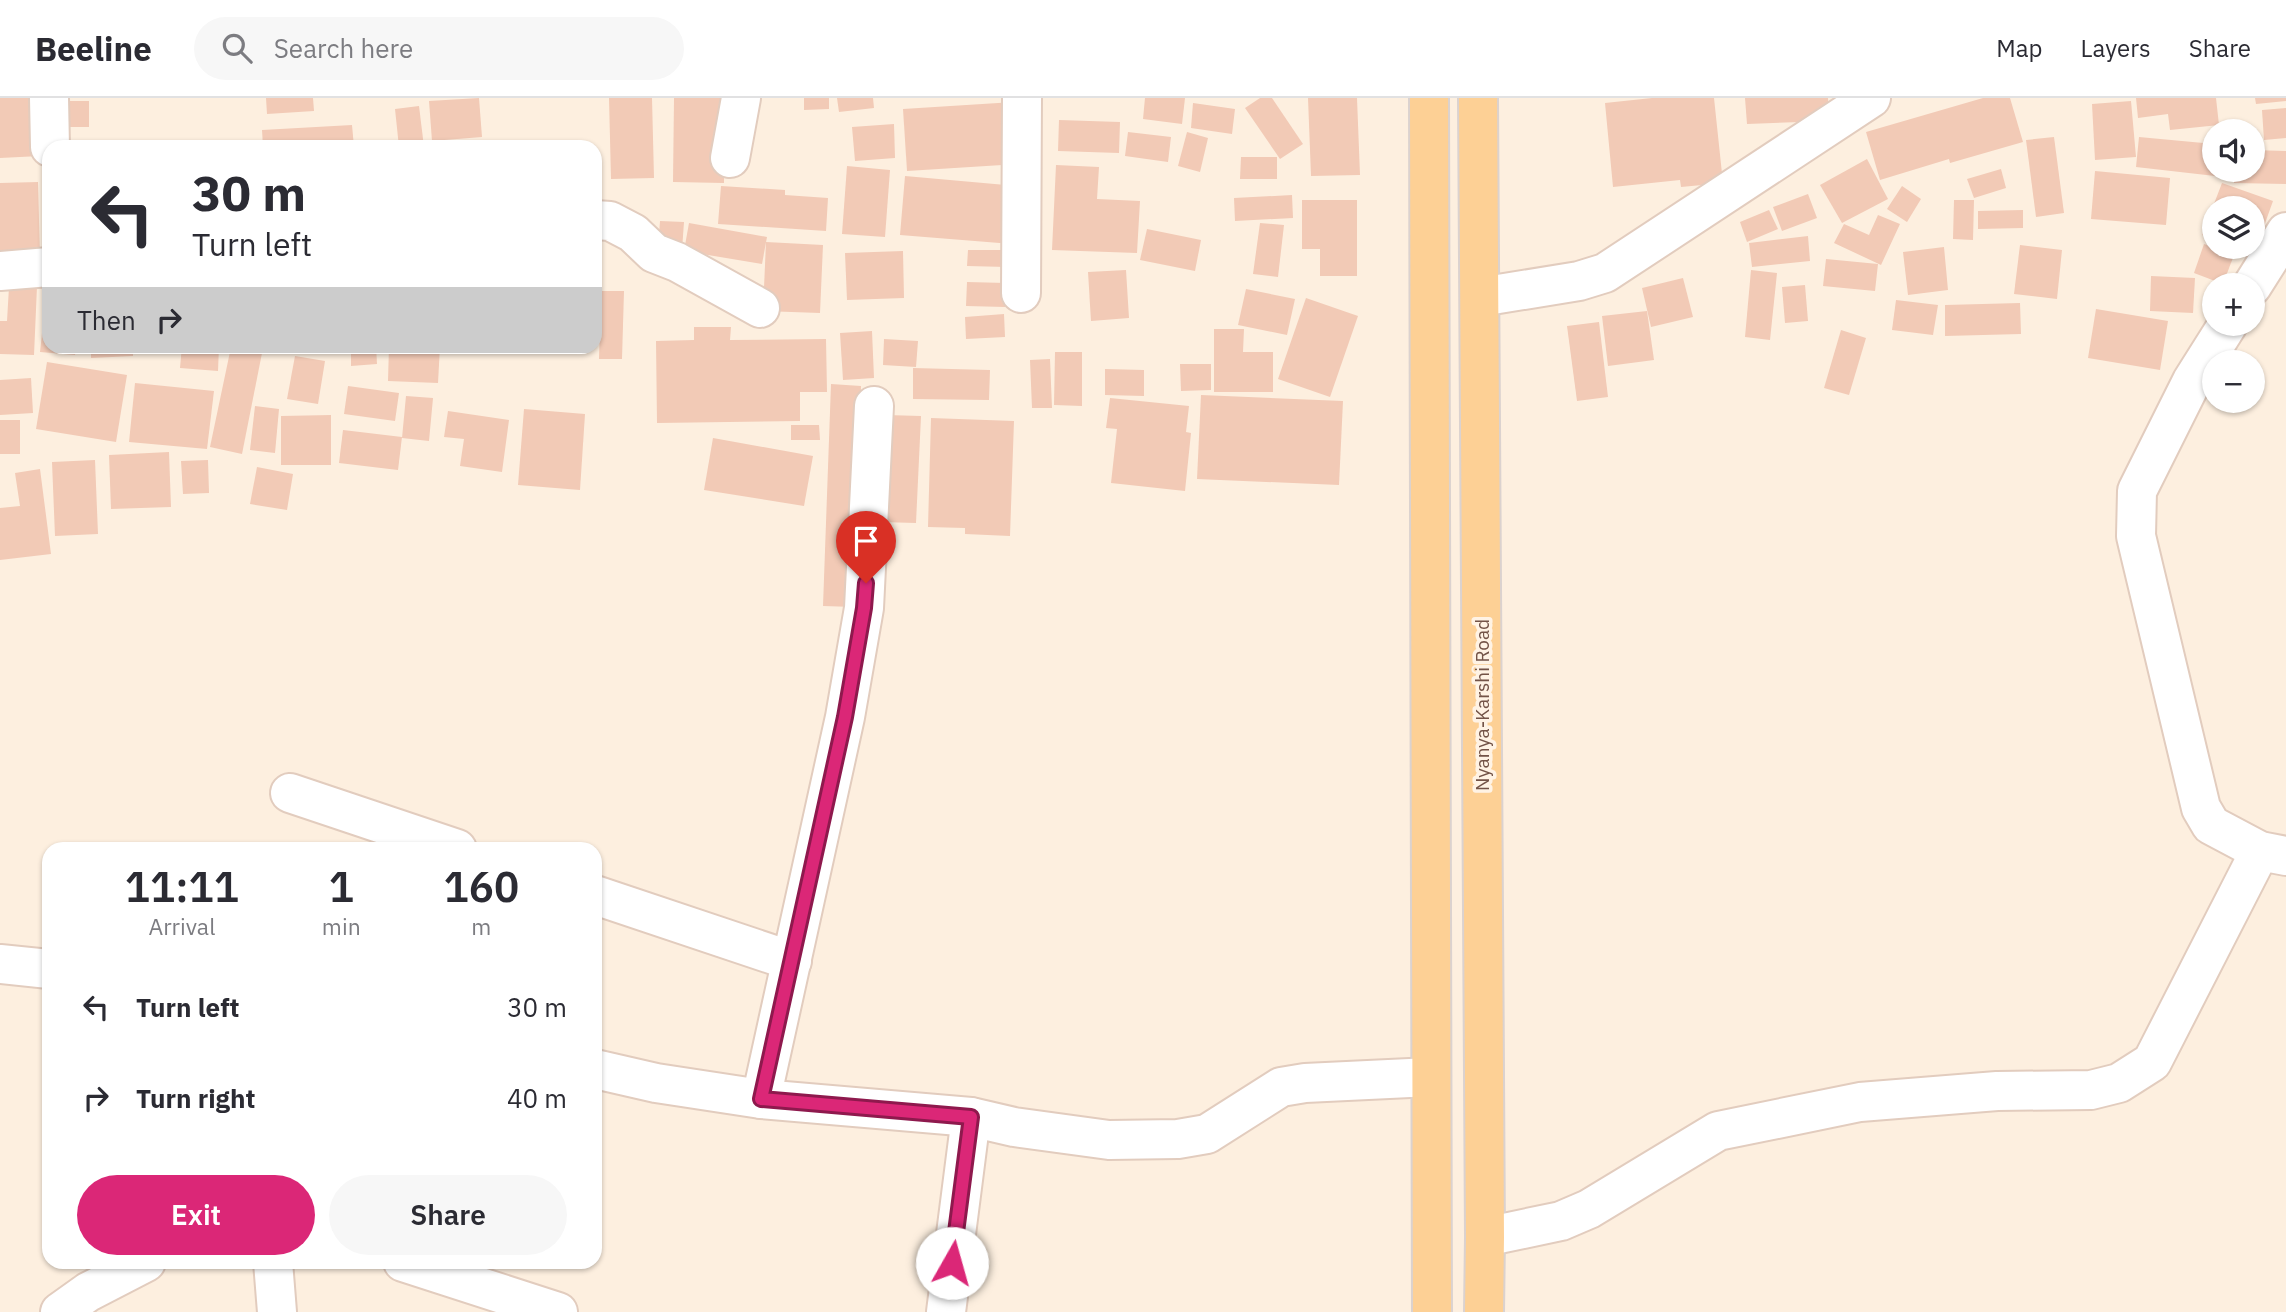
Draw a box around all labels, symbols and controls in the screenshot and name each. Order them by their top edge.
search box [194,17,684,80]
text: Beeline [35,27,152,70]
icon: search [218,29,256,67]
text: Search here [274,31,413,65]
text: Map [1996,32,2043,64]
text: Layers [2081,32,2151,64]
text: Share [2189,32,2251,64]
map controls [2202,119,2265,413]
button: sound [2202,119,2265,182]
text: 30 m [192,161,306,224]
icon: left [77,168,168,259]
button: layers [2202,196,2265,259]
text: Turn left [192,223,312,265]
button: + [2202,273,2265,336]
icon: right [150,301,188,339]
text: Then [77,303,136,337]
button: − [2202,350,2265,413]
pin [836,511,896,583]
icon: arrive [847,522,885,560]
street label: Nyanya-Karshi Road [1470,619,1494,791]
text: 11:11 [125,859,239,914]
text: 1 [329,859,354,914]
text: 160 [444,859,519,914]
text: Arrival [148,911,215,941]
text: min [322,911,361,941]
text: m [471,911,491,941]
icon: left [77,988,115,1026]
text: Turn left [136,990,239,1024]
text: 30 m [507,990,567,1024]
icon: right [77,1079,115,1117]
text: Turn right [136,1081,255,1115]
text: 40 m [507,1081,567,1115]
button: Exit [77,1175,315,1255]
button: Share [329,1175,567,1255]
position arrow [915,1226,989,1300]

